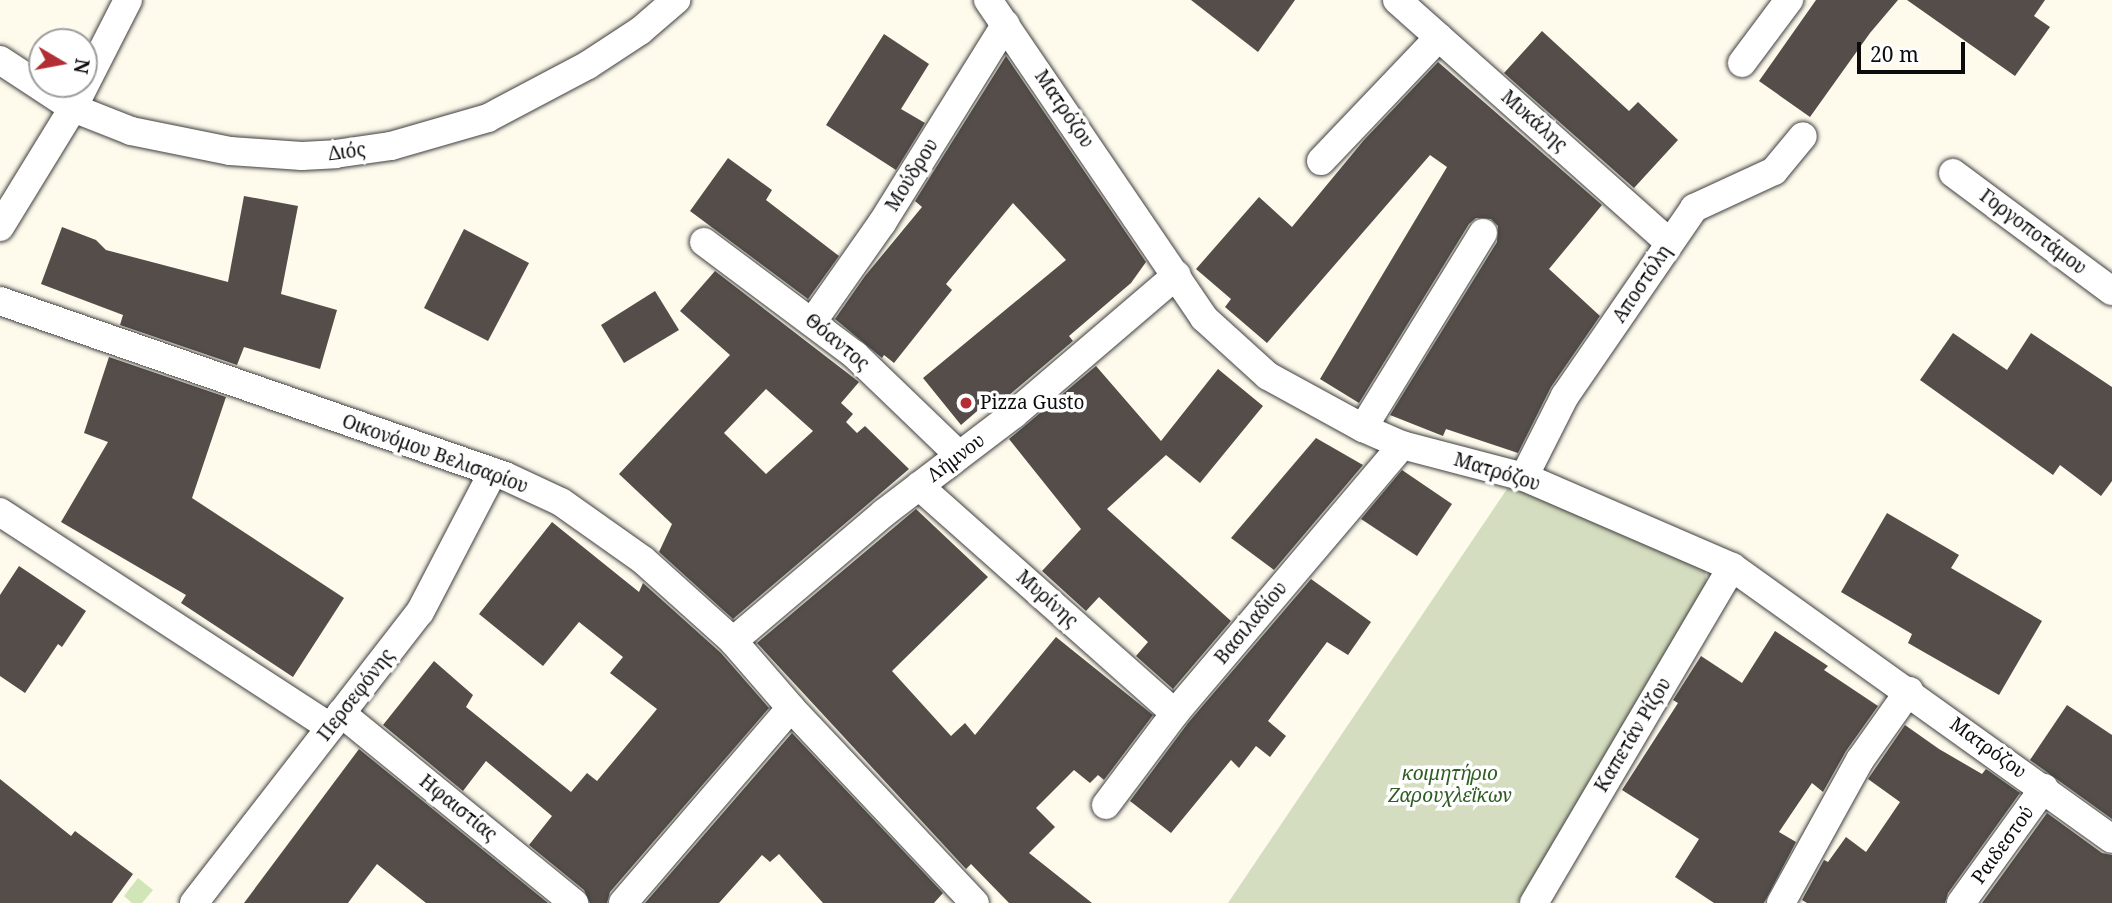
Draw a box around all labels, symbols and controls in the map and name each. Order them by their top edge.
north arrow [28,28,98,98]
scale bar [1860,28,1968,72]
text: 20 m [1870,40,1919,68]
text: N [68,57,96,76]
street label: Ματρόζου [1030,66,1098,152]
street label: Μυκάλης [1496,85,1572,157]
street label: Μούδρου [881,134,943,216]
street label: Διός [327,138,367,166]
street label: Γοργοποτάμου [1975,185,2091,279]
street label: Αποστόλη [1608,241,1676,327]
street label: Θόαντος [800,309,874,375]
place label: Pizza Gusto [980,392,1084,414]
marker: Pizza Gusto [958,395,974,411]
street label: Οικονόμου Βελισαρίου [339,410,531,498]
street label: Λήμνου [923,429,989,487]
street label: Ματρόζου [1451,448,1543,496]
street label: Μυρίνης [1012,566,1082,632]
street label: Βασιλαδίου [1210,577,1292,669]
street label: Περσεφόνης [313,644,399,746]
street label: Καπετάν Ρίζου [1590,674,1676,796]
street label: Ματρόζου [1945,713,2031,783]
park label: κοιμητήριο Ζαρουχλεΐκων [1388,763,1512,807]
street label: Ηφαιστίας [415,770,501,846]
street label: Ραιδεστού [1967,802,2039,888]

